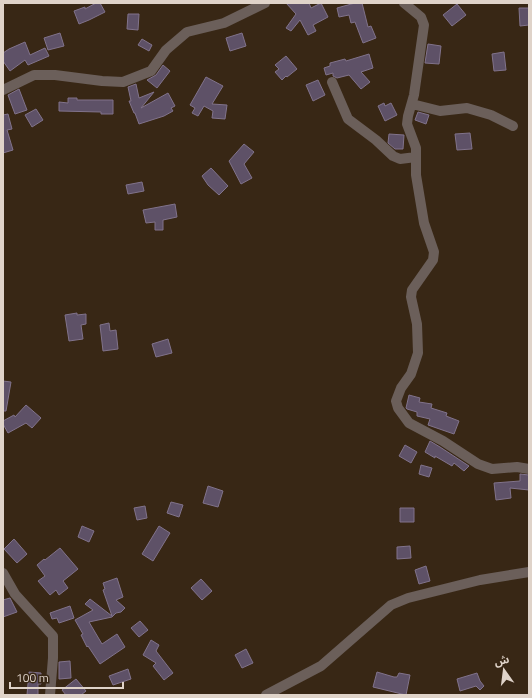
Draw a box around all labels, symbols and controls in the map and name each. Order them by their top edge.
north arrow [484,650,524,690]
text: ش [492,651,511,670]
scale bar [10,664,123,690]
text: 100 m [16,668,49,687]

